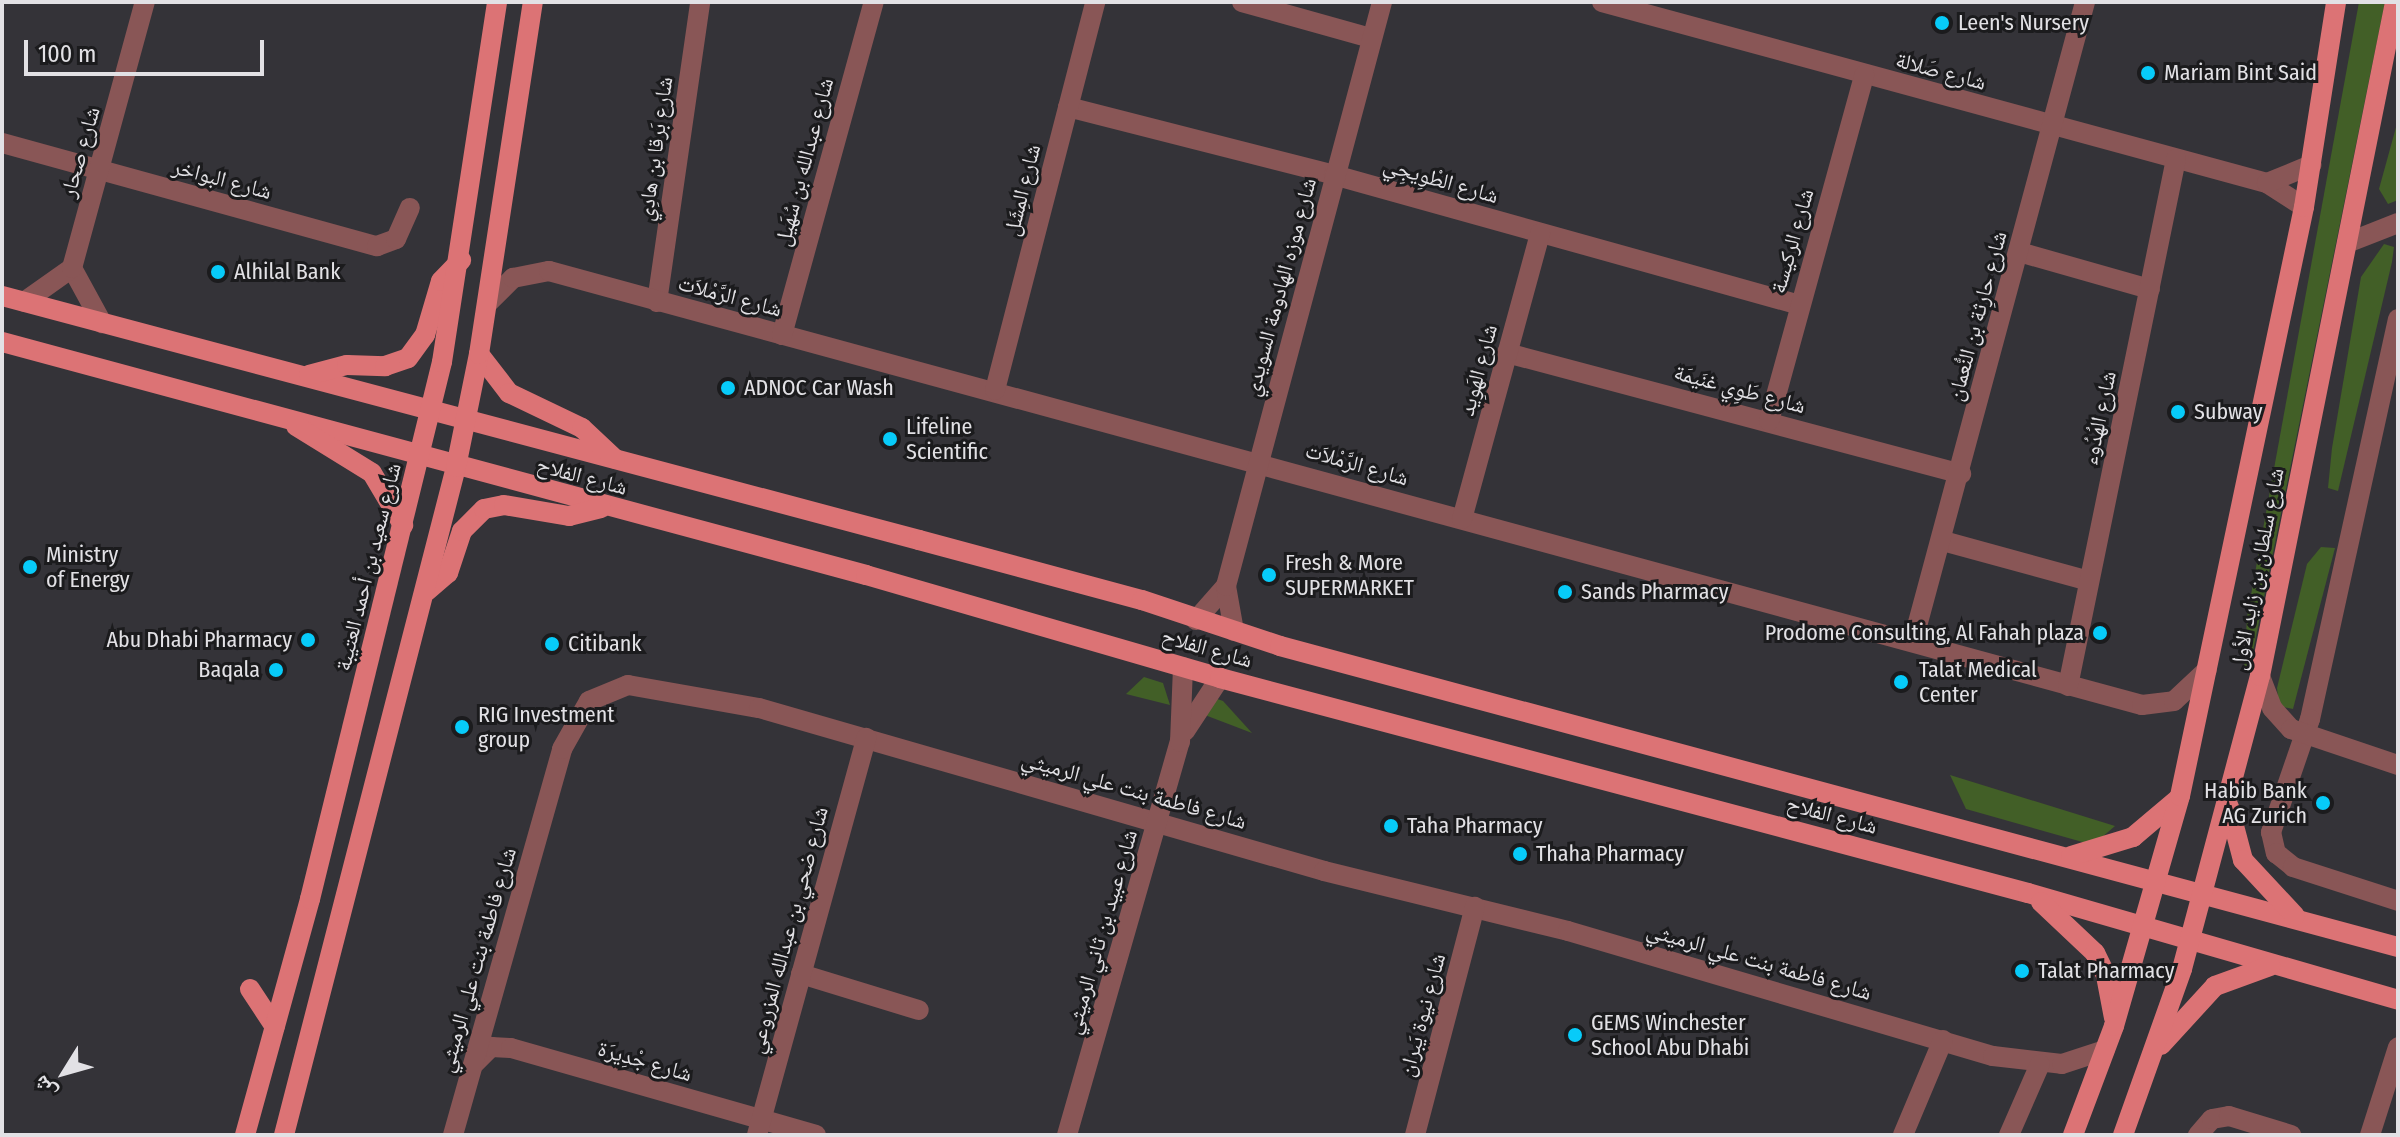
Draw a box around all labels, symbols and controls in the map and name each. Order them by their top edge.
place label: Leen's Nursery [1958,10,2089,36]
marker: Leen's Nursery [1933,14,1951,32]
scale bar [28,24,268,74]
text: 100 m [38,40,96,68]
street label: شارع صَلالة [1893,46,1989,96]
place label: Mariam Bint Said [2164,60,2317,86]
marker: Mariam Bint Said [2139,64,2157,82]
street label: شارع بَرقا بن هادِي [632,75,678,223]
street label: شارع عبدالله بن سُهَيل [769,75,839,249]
street label: شارع صحار [54,104,106,200]
street label: شارع المِشَل [998,141,1046,239]
street label: شارع الطْوِيجِي [1380,151,1502,209]
street label: شارع البواخر [169,153,275,205]
street label: شارع موزه الهادومة السويدي [1238,175,1322,399]
street label: شارع الركيسة [1765,186,1819,296]
street label: شارع حارِثة بن النُّعمان [1942,228,2012,404]
place label: Alhilal Bank [234,259,340,285]
marker: Alhilal Bank [209,263,227,281]
street label: شارع الرَّمْلاَت [675,270,785,322]
street label: شارع الهَوِيد [1453,321,1503,419]
street label: شارع طَوِي غنَيمَة [1671,359,1809,419]
street label: شارع الهُدُوء [2076,368,2122,468]
place label: ADNOC Car Wash [744,375,894,401]
marker: ADNOC Car Wash [719,379,737,397]
place label: Subway [2194,399,2263,425]
marker: Subway [2169,403,2187,421]
place label: Lifeline Scientific [906,413,988,464]
marker: Lifeline Scientific [881,430,899,448]
street label: شارع الرَّمْلاَت [1302,437,1412,491]
street label: شارع الفلاح [534,451,630,501]
street label: شارع سعيد بن أحمد العتيبة [329,460,407,674]
street label: شارع سلطان بن زايد الأول [2224,466,2290,672]
place label: Ministry of Energy [46,541,130,592]
place label: Fresh & More SUPERMARKET [1285,549,1414,600]
marker: Ministry of Energy [21,558,39,576]
marker: Fresh & More SUPERMARKET [1260,566,1278,584]
place label: Sands Pharmacy [1581,579,1729,605]
marker: Sands Pharmacy [1556,583,1574,601]
place label: Prodome Consulting, Al Fahah plaza [1765,620,2084,646]
street label: شارع الفلاح [1159,623,1255,673]
marker: Prodome Consulting, Al Fahah plaza [2091,624,2109,642]
place label: Abu Dhabi Pharmacy [106,627,292,653]
marker: Abu Dhabi Pharmacy [299,631,317,649]
place label: Citibank [568,631,642,657]
marker: Citibank [543,635,561,653]
place label: Talat Medical Center [1919,656,2037,708]
place label: Baqala [198,657,260,683]
marker: Baqala [267,661,285,679]
marker: Talat Medical Center [1890,671,1912,693]
place label: RIG Investment group [478,701,614,752]
marker: RIG Investment group [453,718,471,736]
street label: شارع فاطمة بنت علي الرميثي [1019,745,1249,835]
place label: Habib Bank AG Zurich [2204,777,2307,828]
street label: شارع الفلاح [1784,790,1880,840]
marker: Habib Bank AG Zurich [2314,794,2332,812]
street label: شارع ضحي بن عبدالله المزروعي [742,804,834,1056]
place label: Taha Pharmacy [1407,813,1542,839]
marker: Taha Pharmacy [1382,817,1400,835]
street label: شارع عبيد بن ثاني الرميثي [1059,827,1143,1037]
place label: Thaha Pharmacy [1536,841,1684,867]
street label: شارع فاطمة بنت علي الرميثي [432,845,522,1075]
marker: Thaha Pharmacy [1511,845,1529,863]
street label: شارع فاطمة بنت علي الرميثي [1644,916,1874,1006]
street label: شارع نيوة يَبران [1393,951,1451,1079]
place label: Talat Pharmacy [2038,958,2175,984]
marker: Talat Pharmacy [2013,962,2031,980]
place label: GEMS Winchester School Abu Dhabi [1591,1009,1749,1060]
marker: GEMS Winchester School Abu Dhabi [1566,1026,1584,1044]
north arrow [24,1033,104,1113]
street label: شارع جْدِيرَة [595,1035,695,1087]
text: ش [27,1070,62,1105]

